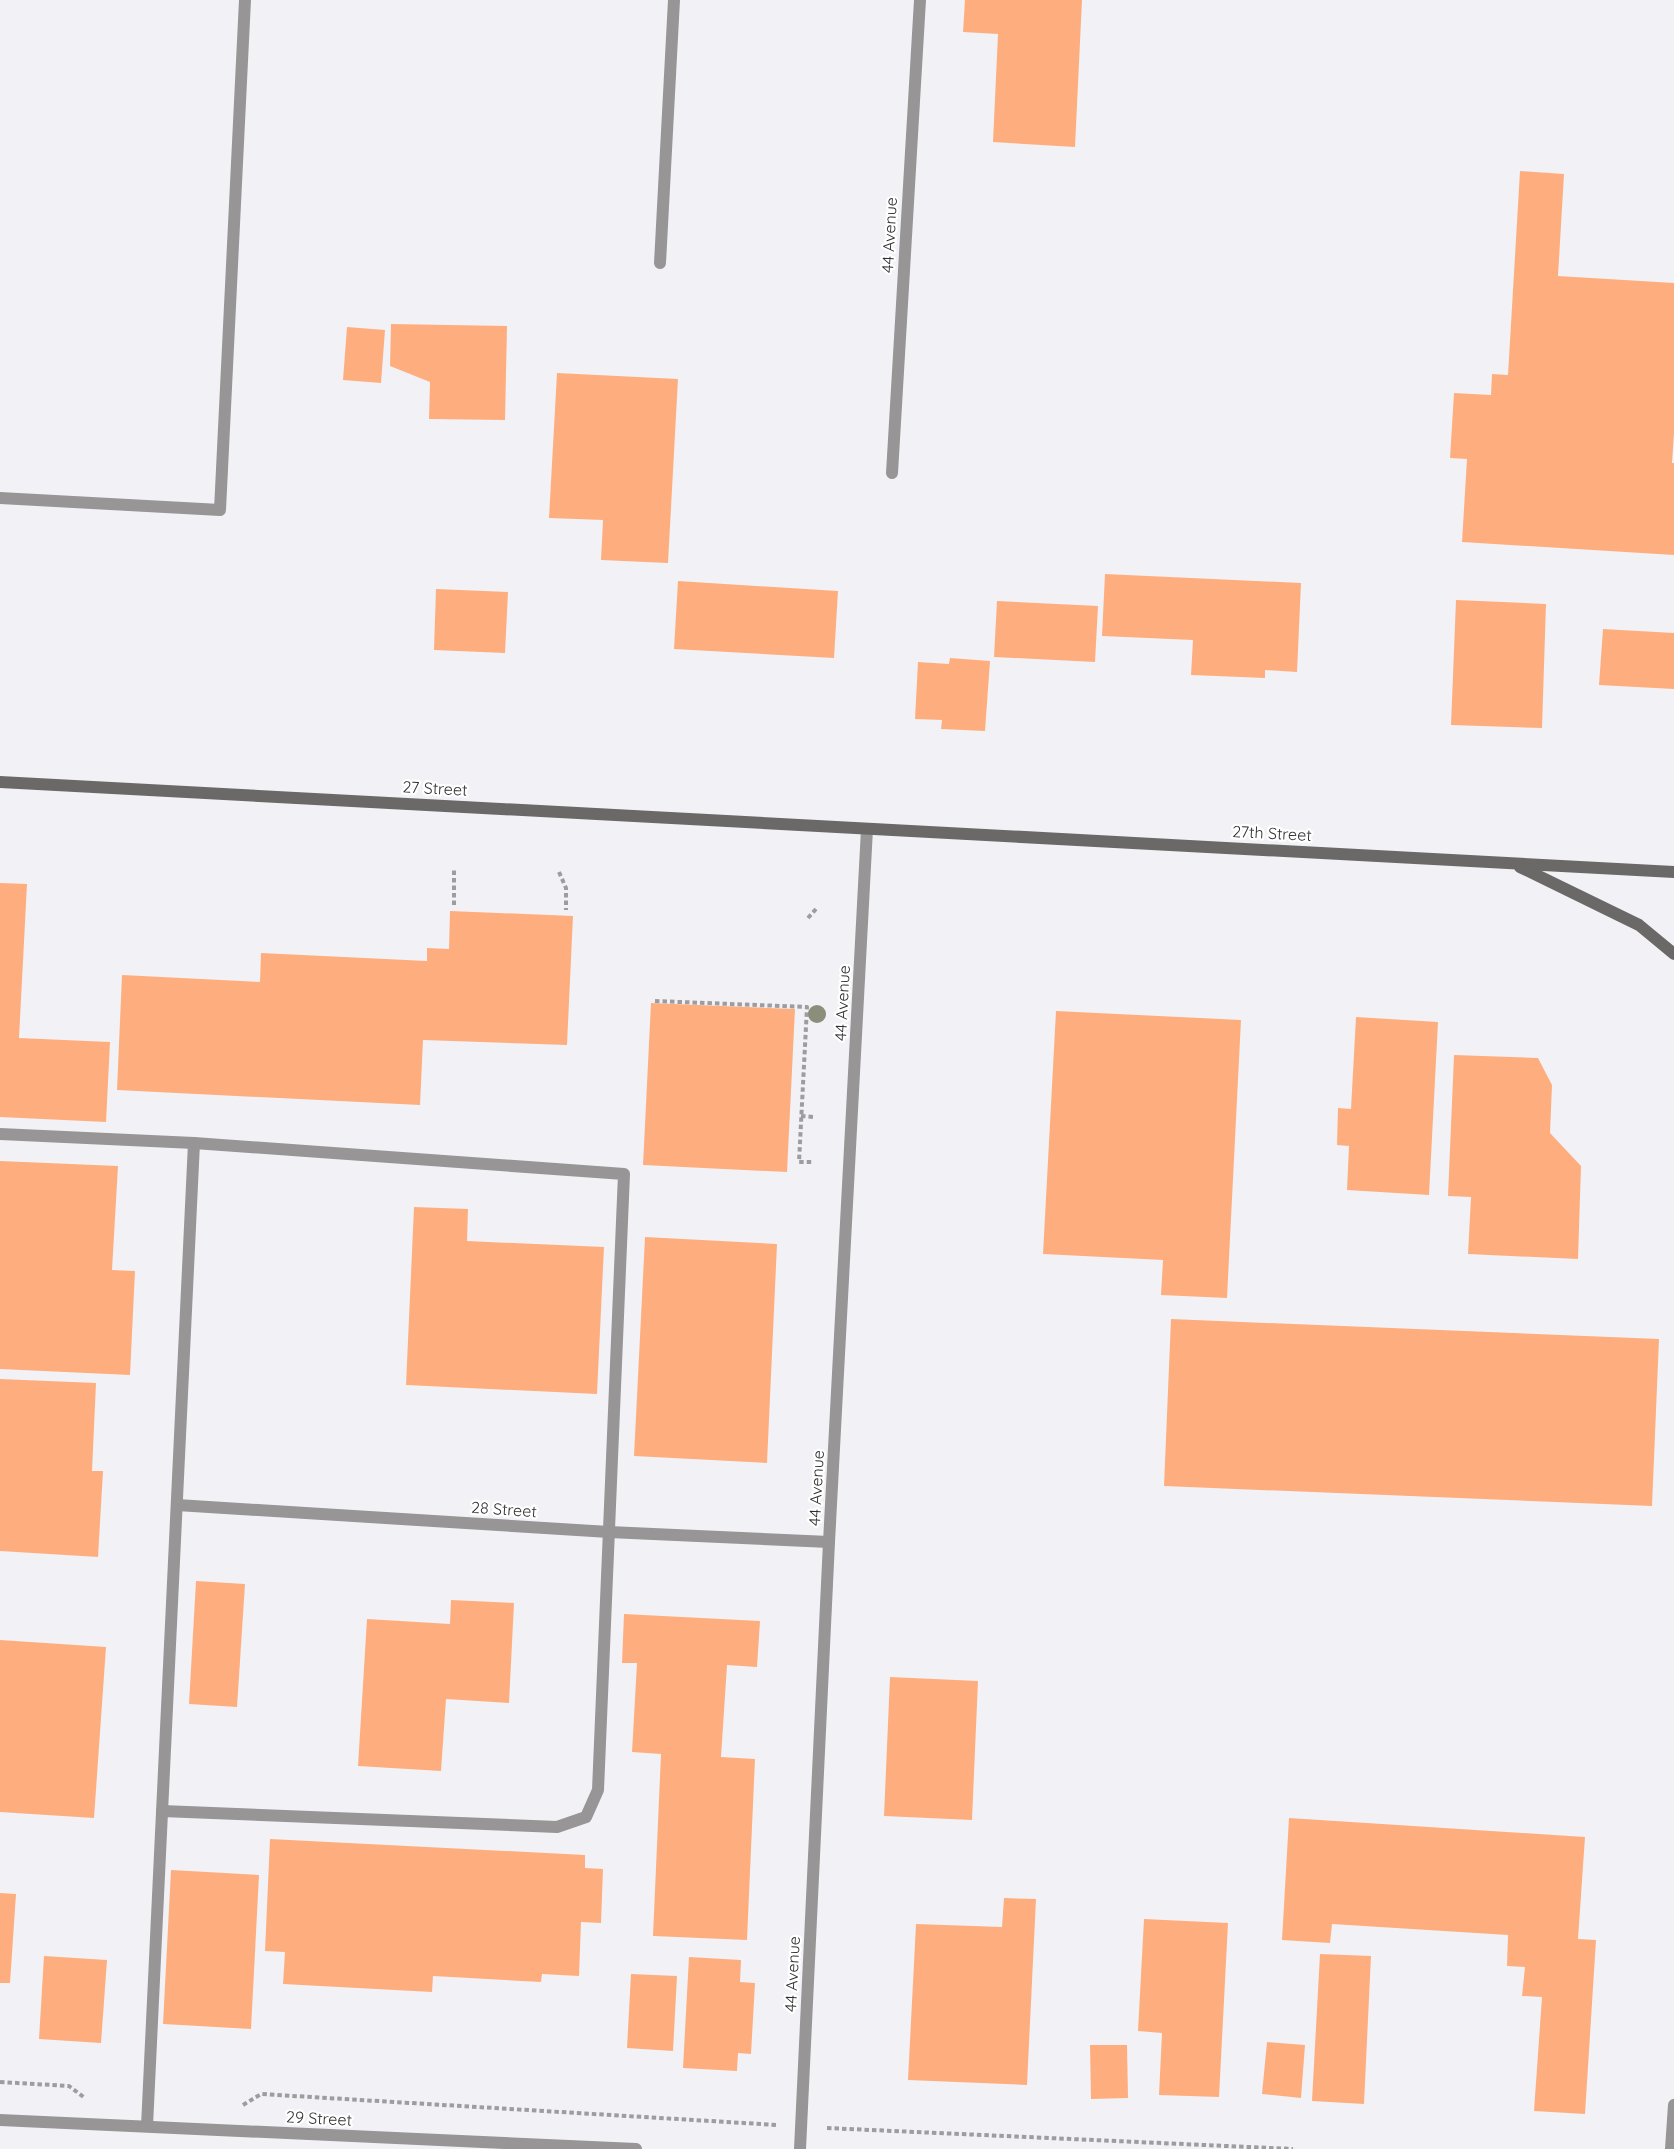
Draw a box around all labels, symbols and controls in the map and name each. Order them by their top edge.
street label: 44 Avenue [877,197,901,273]
street label: 27 Street [402,776,468,800]
street label: 27th Street [1232,821,1312,845]
street label: 44 Avenue [830,965,854,1041]
street label: 44 Avenue [804,1450,828,1526]
street label: 28 Street [471,1497,537,1521]
street label: 44 Avenue [780,1936,804,2012]
street label: 29 Street [286,2106,352,2130]

